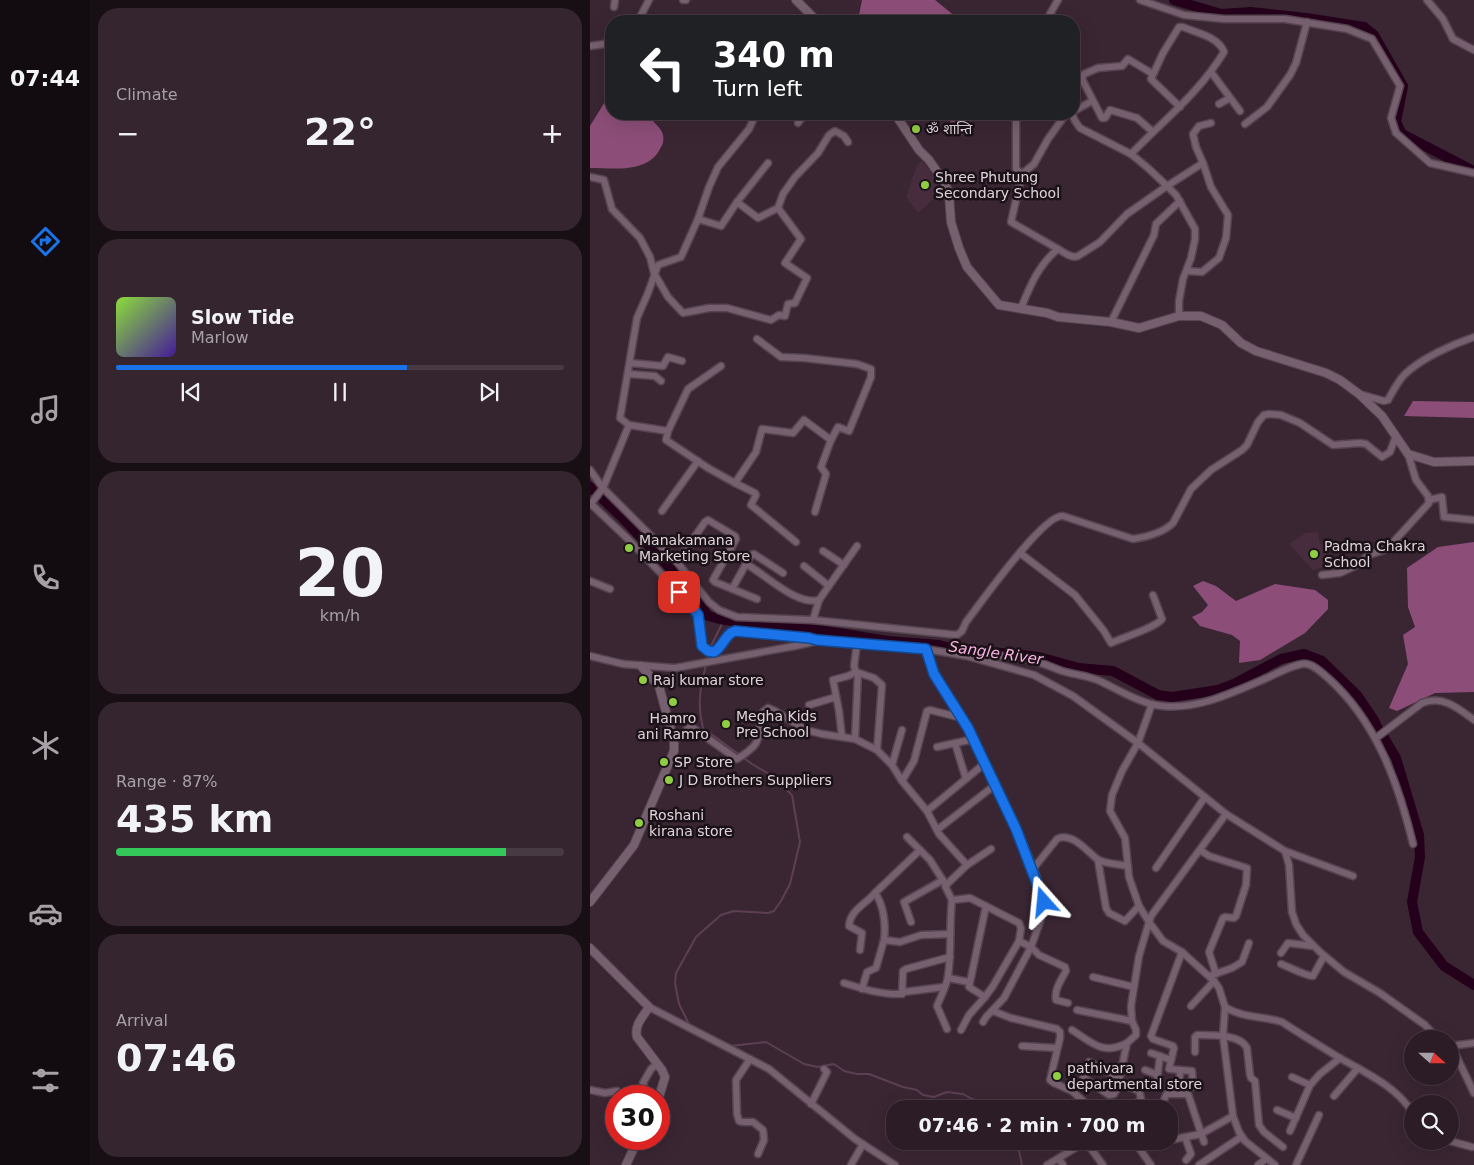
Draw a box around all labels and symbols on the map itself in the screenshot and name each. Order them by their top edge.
place label: ॐ शान्ति [926,121,973,137]
marker: ॐ शान्ति [910,123,922,135]
place label: Shree Phutung Secondary School [935,169,1060,201]
marker: Shree Phutung Secondary School [919,179,931,191]
place label: Manakamana Marketing Store [639,532,750,564]
place label: Padma Chakra School [1324,538,1426,570]
marker: Manakamana Marketing Store [623,542,635,554]
marker: Padma Chakra School [1308,548,1320,560]
pin [658,571,700,613]
water label: Sangle River [948,637,1045,669]
place label: Raj kumar store [653,672,764,688]
marker: Raj kumar store [637,674,649,686]
marker: Hamro ani Ramro [667,696,679,708]
place label: Megha Kids Pre School [736,708,817,740]
place label: Hamro ani Ramro [637,710,709,742]
marker: Megha Kids Pre School [720,718,732,730]
place label: SP Store [674,754,733,770]
marker: SP Store [658,756,670,768]
place label: J D Brothers Suppliers [678,772,832,788]
marker: J D Brothers Suppliers [663,774,675,786]
place label: Roshani kirana store [649,807,733,839]
marker: Roshani kirana store [633,817,645,829]
position arrow [1017,875,1069,927]
north arrow [1404,1030,1459,1085]
place label: pathivara departmental store [1067,1060,1202,1092]
marker: pathivara departmental store [1051,1070,1063,1082]
speed limit sign: 30 [605,1085,670,1150]

